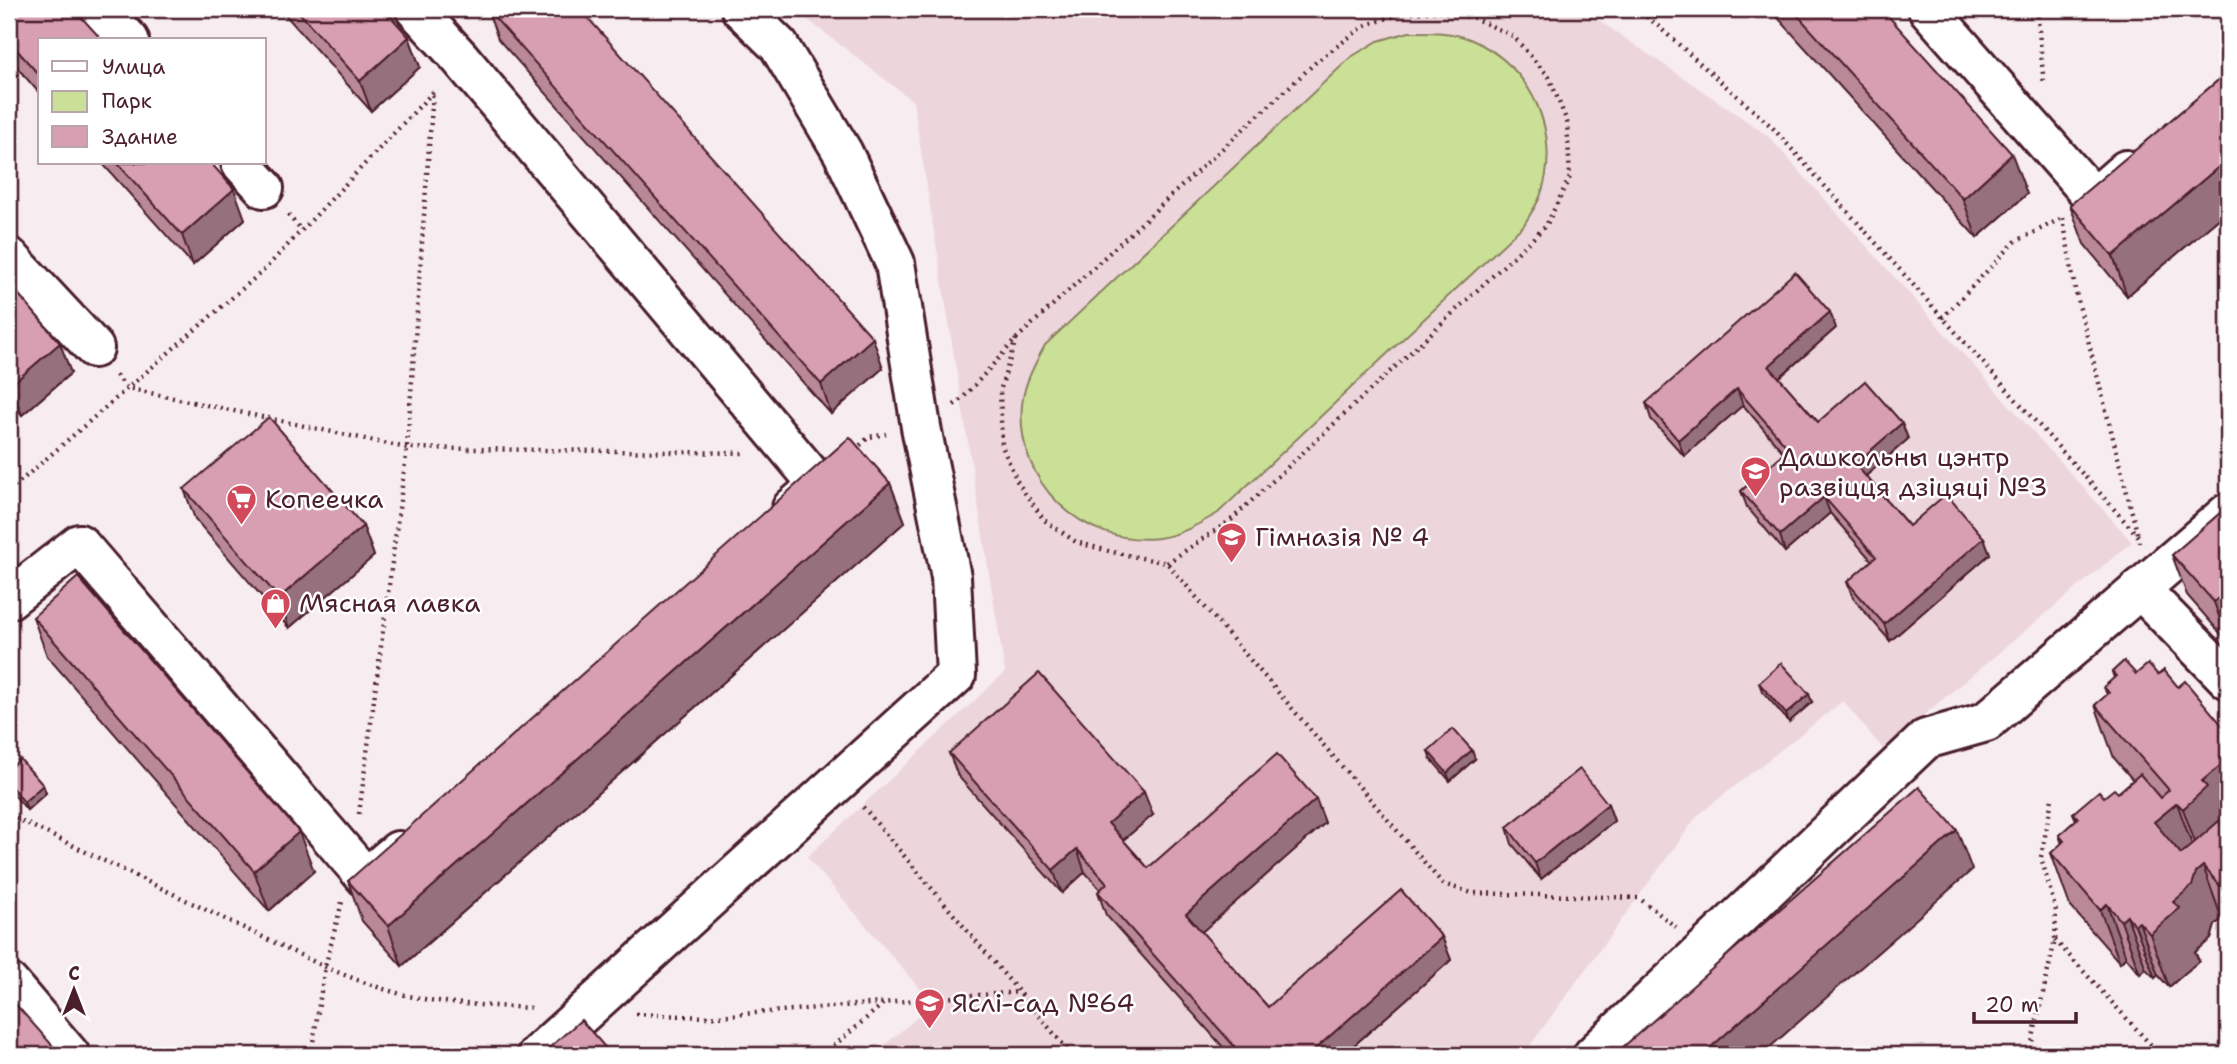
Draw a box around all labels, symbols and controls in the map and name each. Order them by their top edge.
legend [38,38,266,164]
text: Улица [102,53,165,81]
text: Парк [102,87,152,115]
text: Здание [102,123,178,151]
place label: Дашкольны цэнтр развіцця дзіцяці №3 [1779,439,2048,504]
school or university icon: Дашкольны цэнтр развіцця дзіцяці №3 [1739,455,1773,499]
place label: Копеечка [265,481,383,516]
supermarket icon: Копеечка [225,482,259,526]
place label: Гімназія № 4 [1255,519,1429,554]
school or university icon: Гімназія № 4 [1215,520,1249,564]
place label: Мясная лавка [299,585,480,620]
shop icon: Мясная лавка [259,586,293,630]
north arrow [38,956,108,1026]
text: С [68,961,80,986]
scale bar [1974,980,2076,1024]
place label: Яслі-сад №64 [952,985,1134,1020]
school or university icon: Яслі-сад №64 [912,986,946,1030]
text: 20 m [1985,991,2039,1019]

